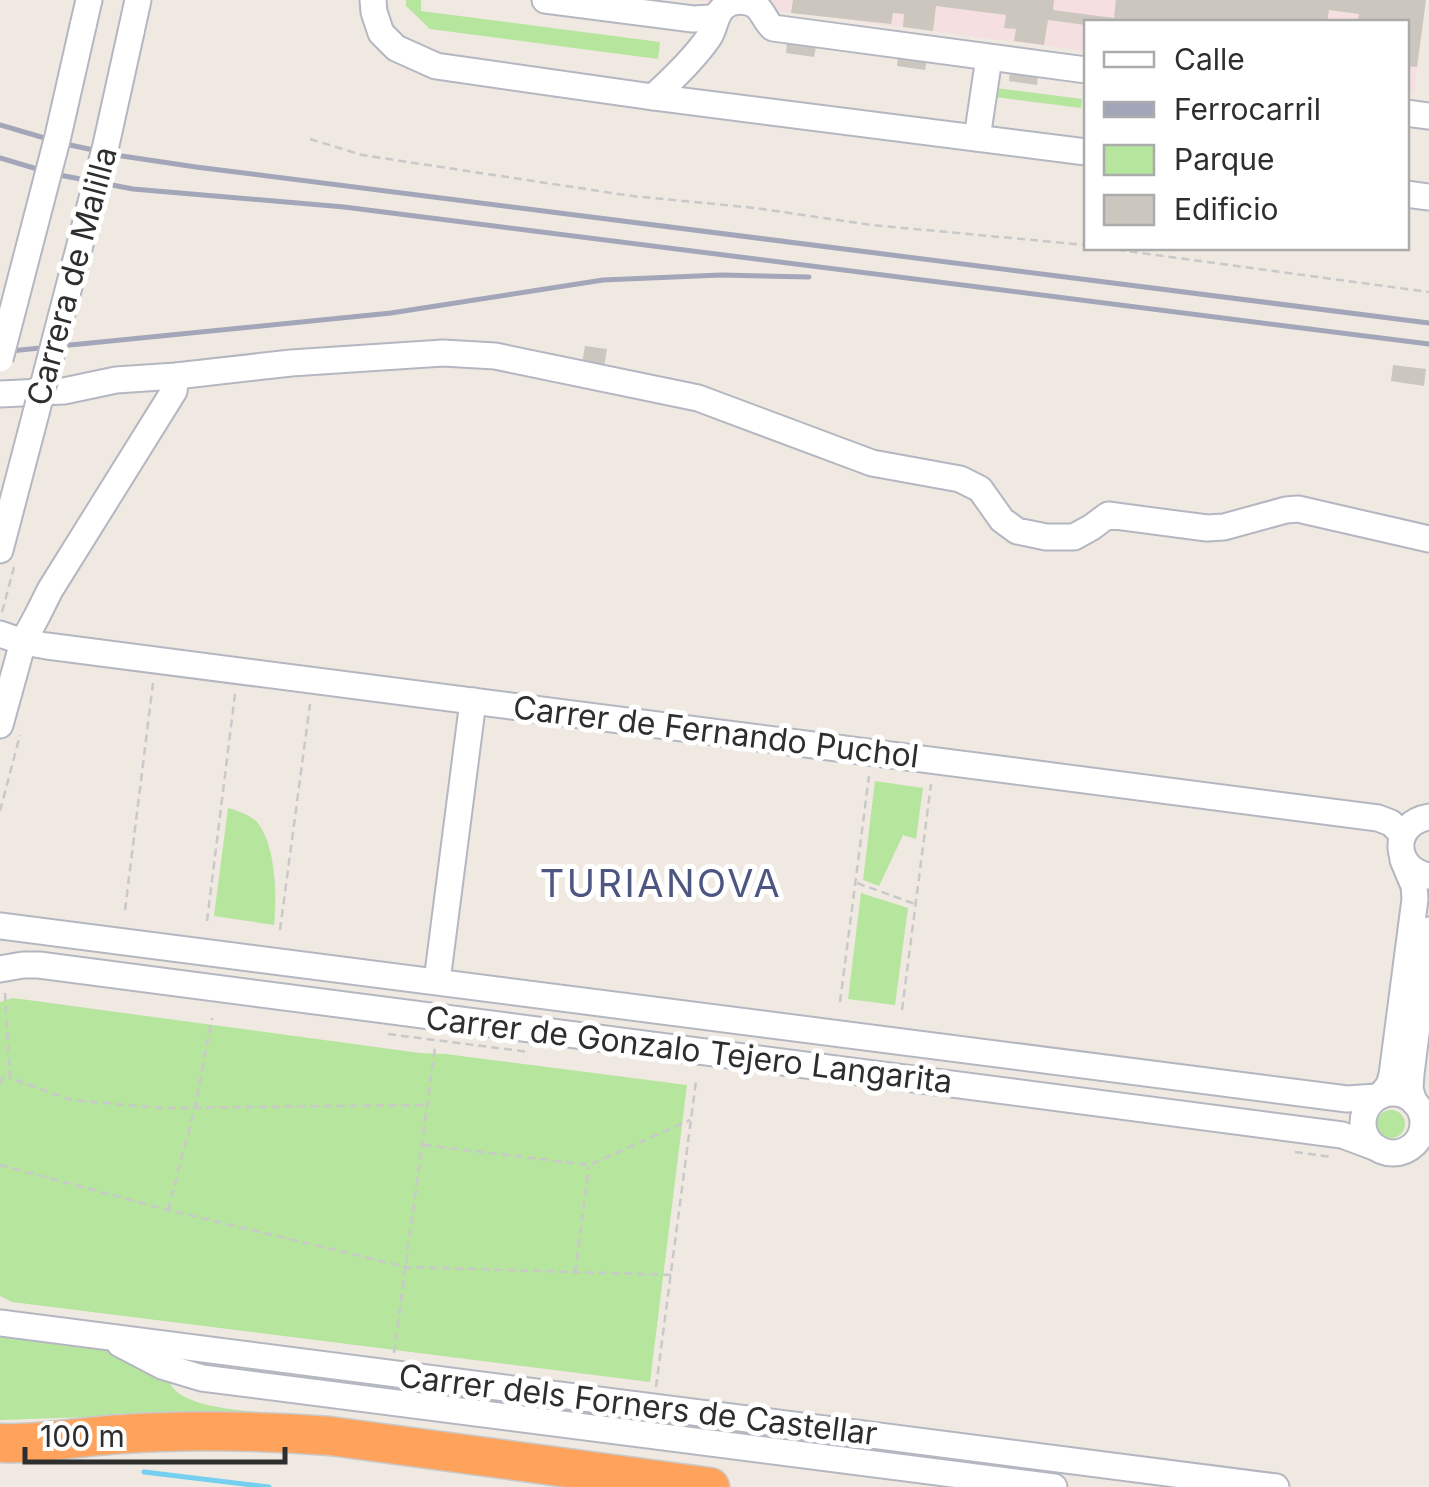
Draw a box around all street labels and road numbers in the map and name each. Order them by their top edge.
street label: Carrera de Malilla [18,142,125,409]
street label: Carrer de Fernando Puchol [511,687,921,776]
street label: Carrer de Gonzalo Tejero Langarita [424,998,955,1101]
street label: Carrer dels Forners de Castellar [397,1356,879,1453]

